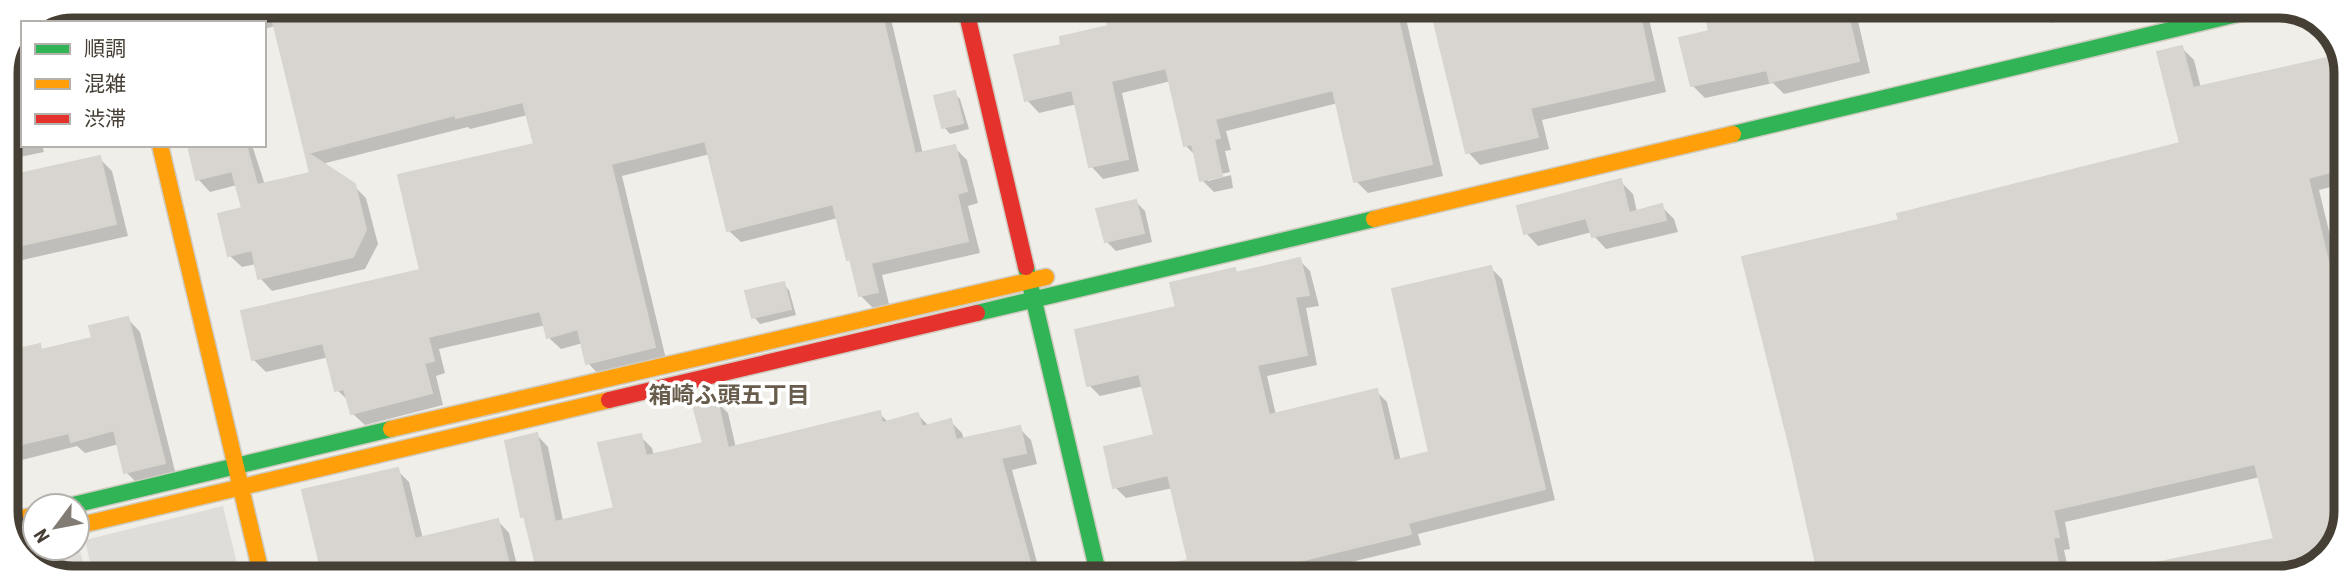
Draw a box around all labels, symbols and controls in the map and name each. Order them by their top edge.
legend [21,21,266,147]
text: 順調 [84,37,126,61]
text: 混雑 [84,72,126,96]
text: 渋滞 [84,107,126,131]
district label: 箱崎ふ頭五丁目 [649,382,810,409]
north arrow [21,492,91,562]
text: N [29,525,55,547]

